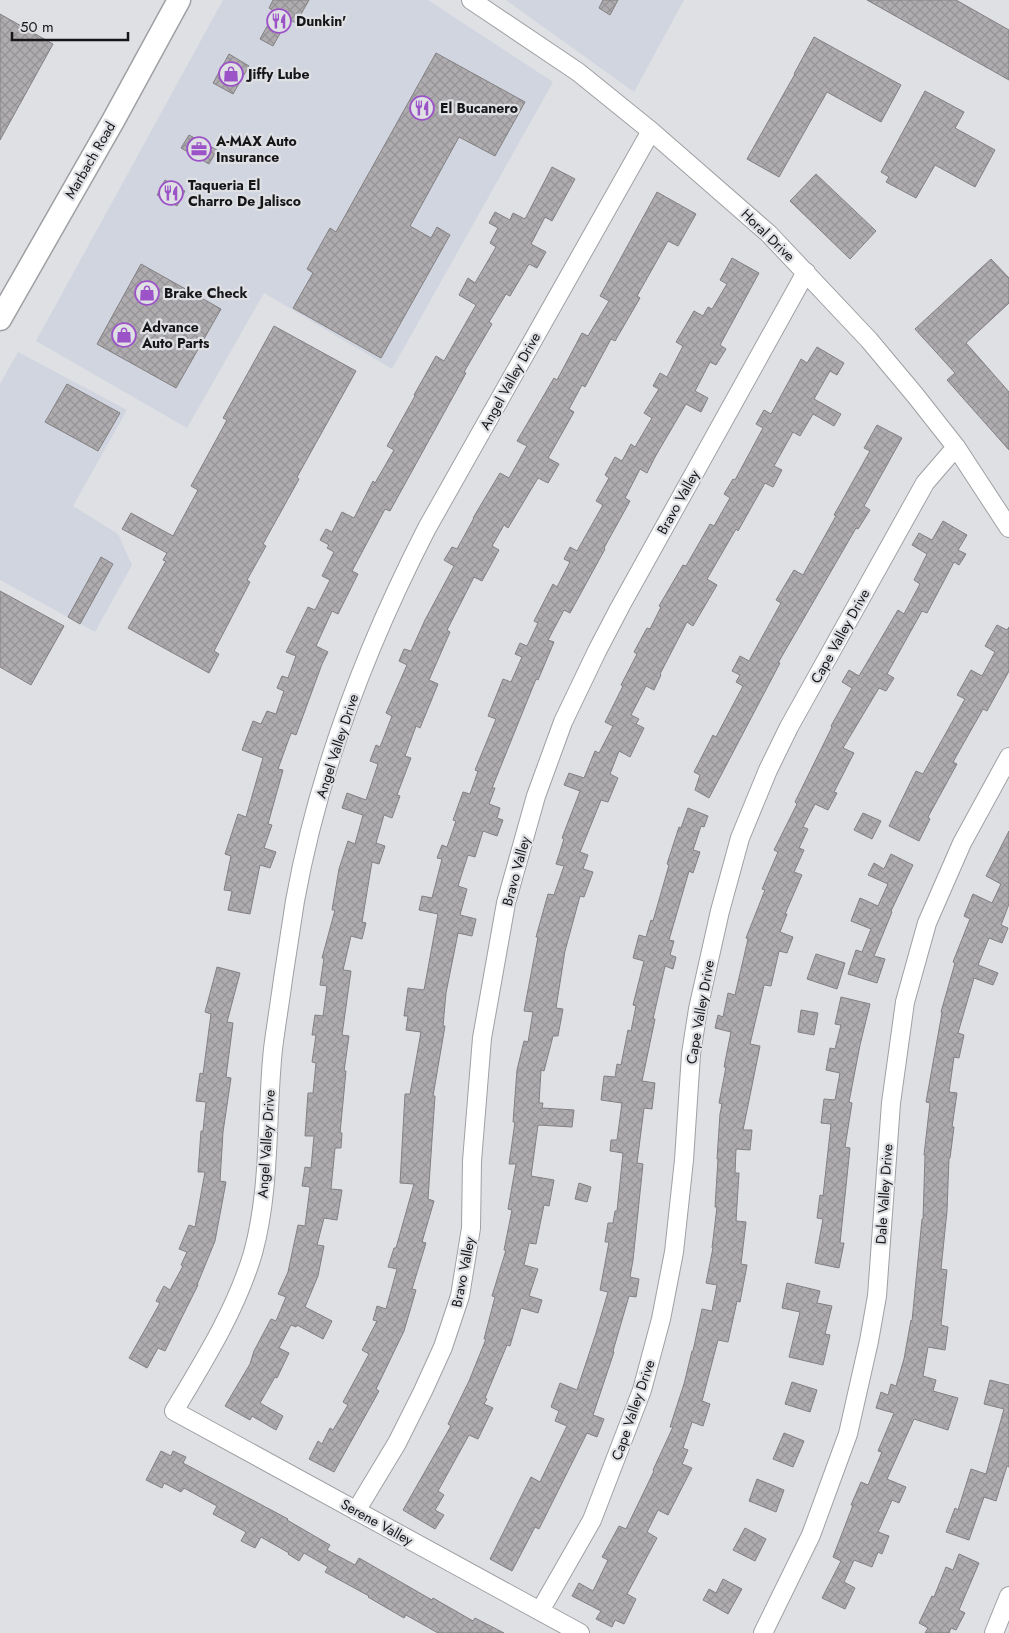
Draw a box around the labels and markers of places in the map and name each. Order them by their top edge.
restaurant icon: Dunkin' [266,8,292,34]
place label: Dunkin' [296,11,346,31]
shop icon: Jiffy Lube [218,61,244,87]
place label: Jiffy Lube [245,64,309,84]
restaurant icon: El Bucanero [409,95,435,121]
place label: El Bucanero [440,98,518,118]
place label: A-MAX Auto Insurance [215,131,297,167]
office icon: A-MAX Auto Insurance [186,136,212,162]
place label: Taqueria El Charro De Jalisco [188,175,301,211]
restaurant icon: Taqueria El Charro De Jalisco [158,180,184,206]
shop icon: Brake Check [134,280,160,306]
place label: Brake Check [164,283,247,303]
place label: Advance Auto Parts [141,317,210,353]
shop icon: Advance Auto Parts [111,322,137,348]

